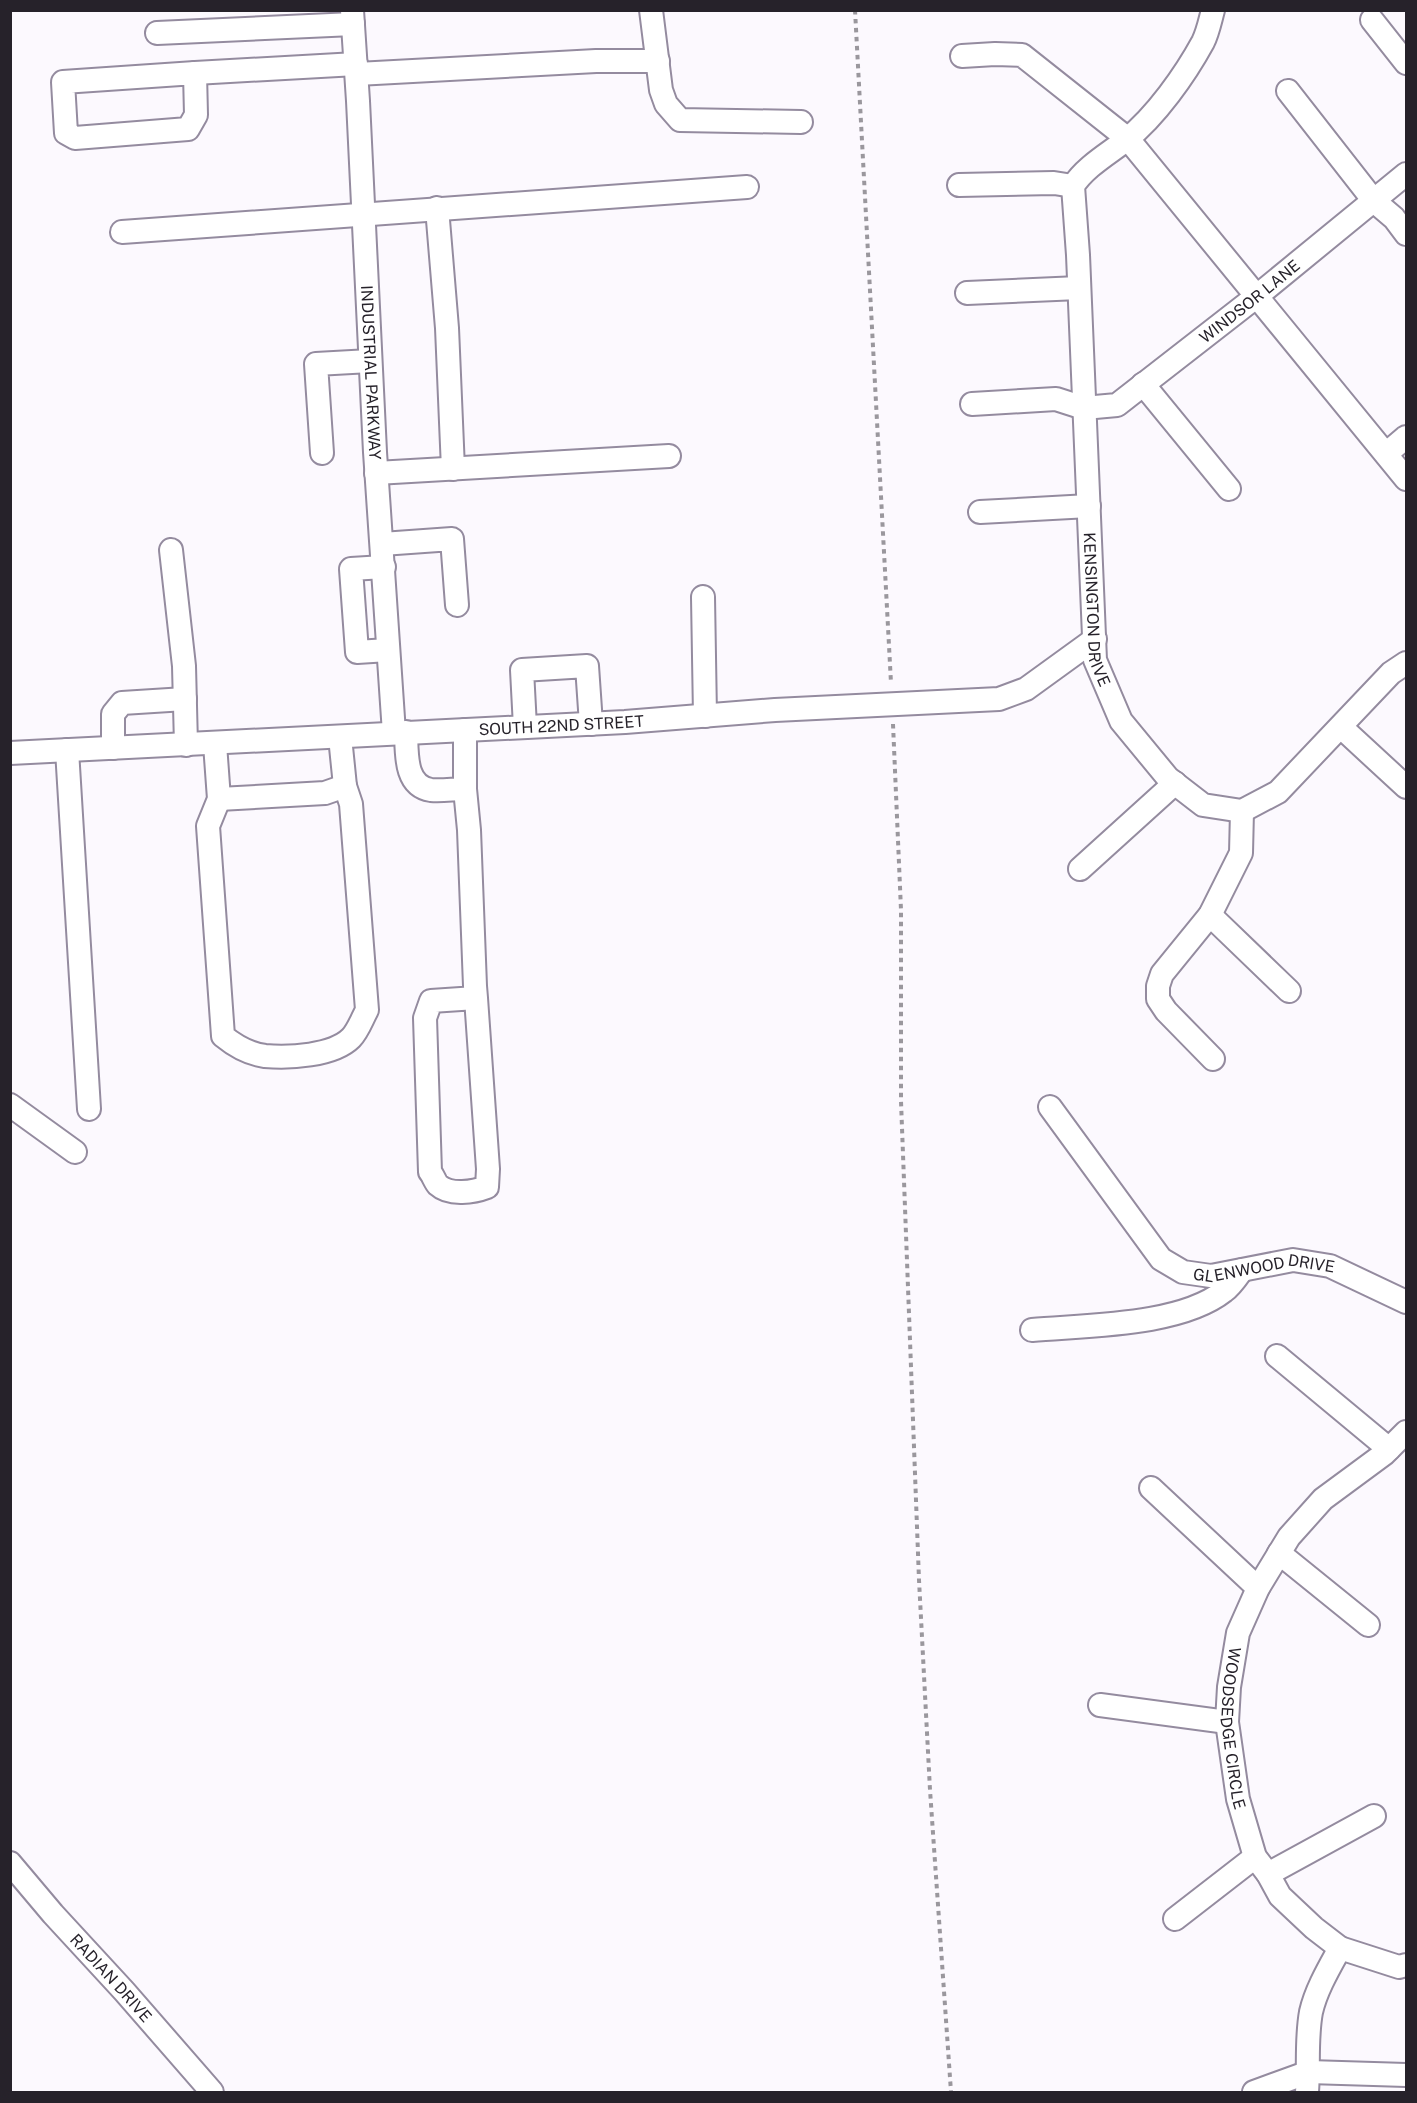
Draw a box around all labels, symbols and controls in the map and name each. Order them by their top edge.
street label: WINDSOR LANE [1196,256,1303,347]
street label: INDUSTRIAL PARKWAY [357,285,385,461]
street label: KENSINGTON DRIVE [1080,532,1115,689]
street label: SOUTH 22ND STREET [478,711,645,739]
street label: GLENWOOD DRIVE [1192,1250,1336,1286]
street label: WOODSEDGE CIRCLE [1217,1646,1250,1811]
street label: RADIAN DRIVE [66,1930,156,2026]

